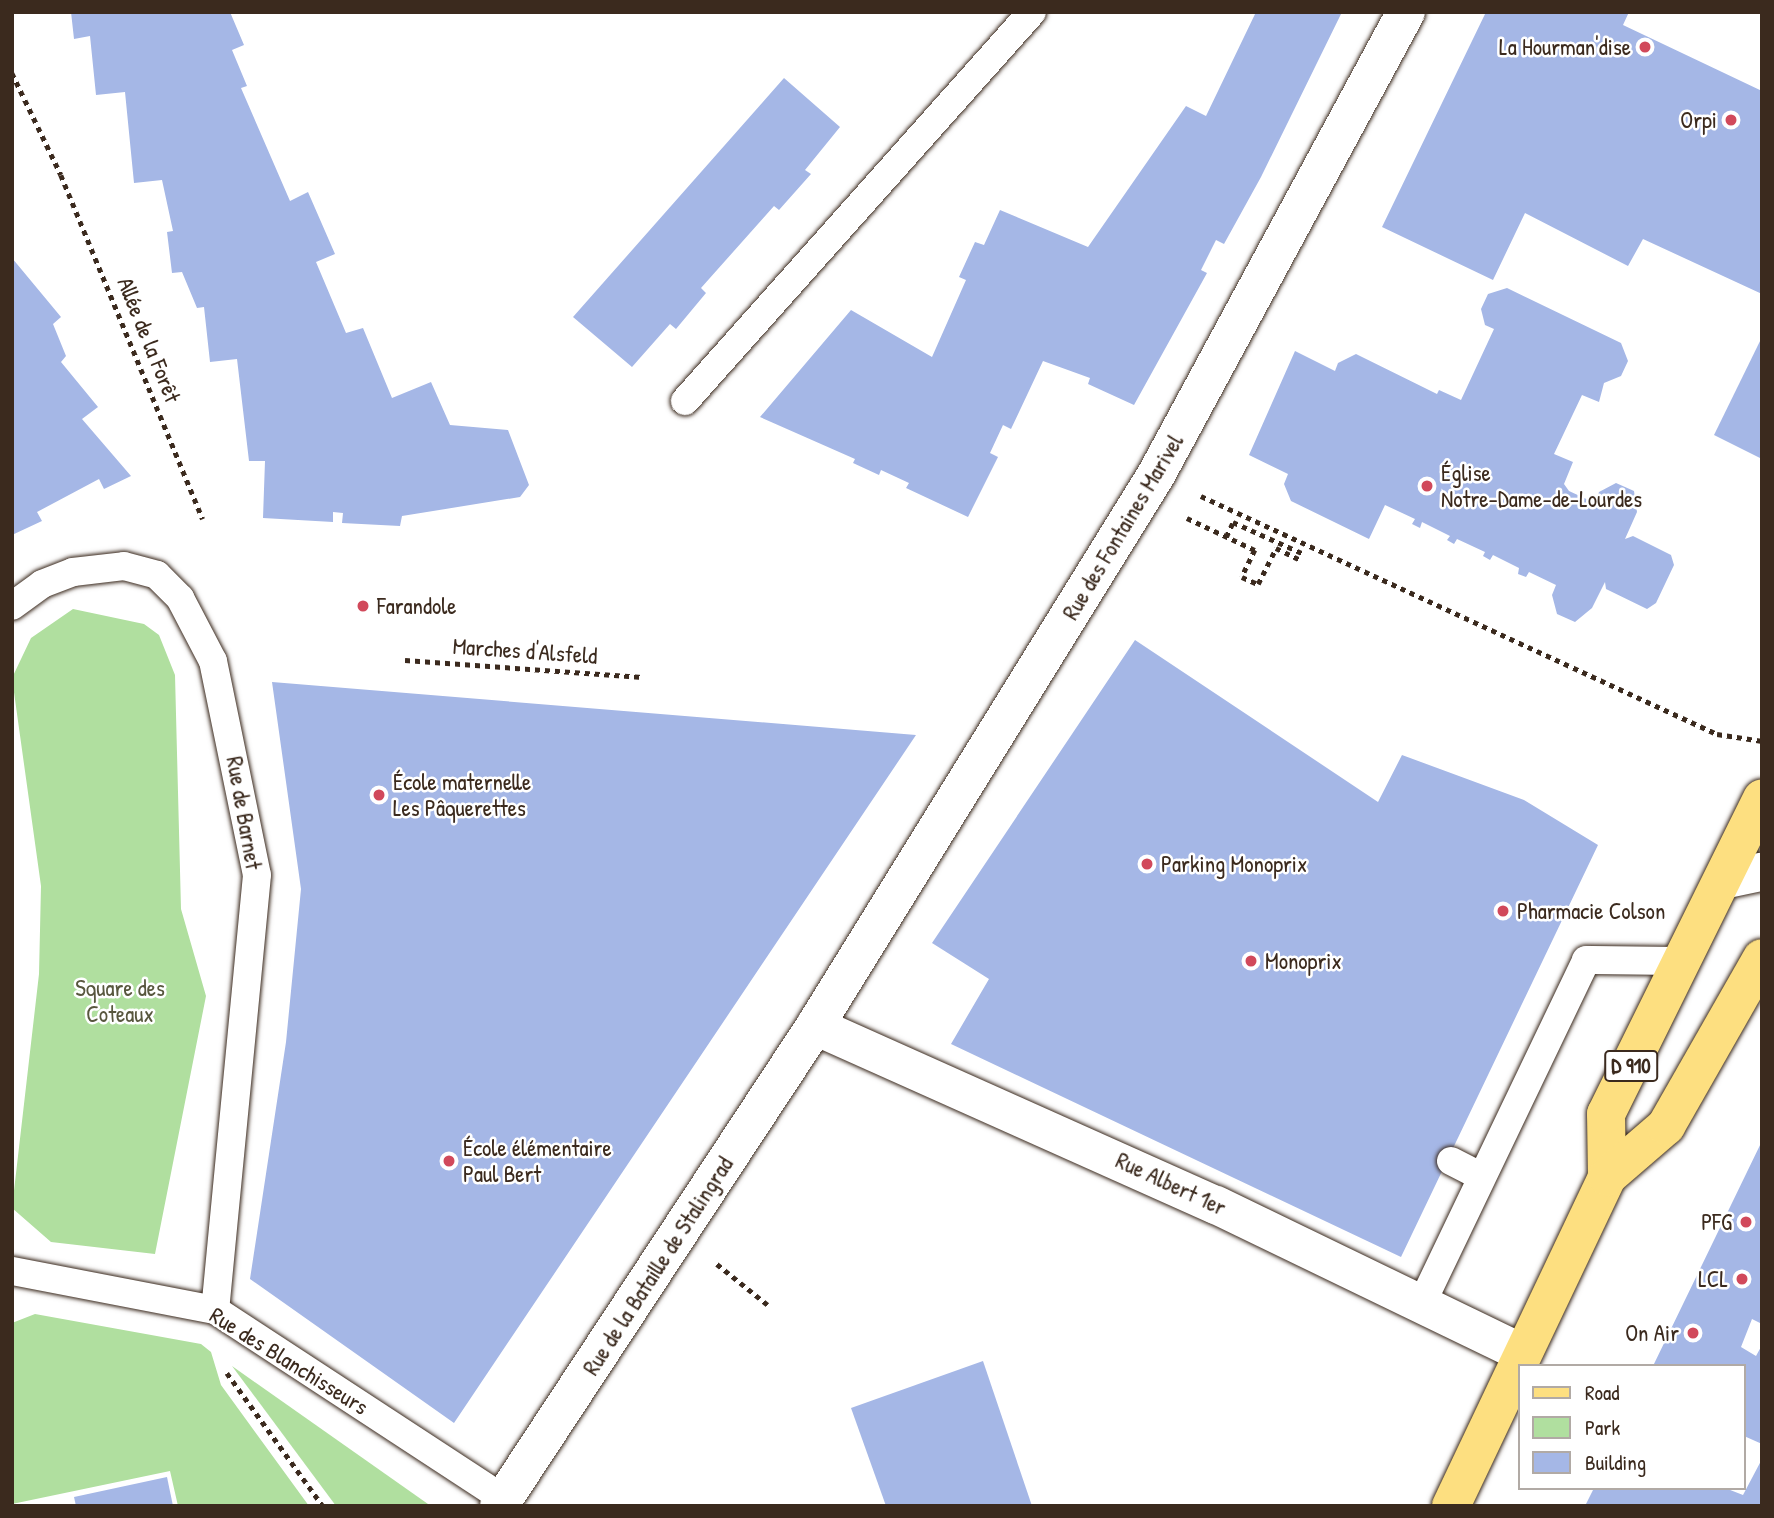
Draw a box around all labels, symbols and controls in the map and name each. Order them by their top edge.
place label: La Hourman'dise [1499,33,1631,61]
marker: La Hourman'dise [1637,39,1653,55]
place label: Orpi [1680,106,1717,134]
marker: Orpi [1723,112,1739,128]
street label: Allée de la Forêt [111,273,187,407]
street label: Rue des Fontaines Marivel [1057,429,1189,625]
place label: Église Notre-Dame-de-Lourdes [1441,459,1642,513]
marker: Église Notre-Dame-de-Lourdes [1419,478,1435,494]
place label: Farandole [377,592,456,620]
marker: Farandole [355,598,371,614]
street label: Marches d'Alsfeld [452,632,598,670]
street label: Rue de Barnet [220,754,268,872]
place label: École maternelle Les Pâquerettes [393,768,531,822]
marker: École maternelle Les Pâquerettes [371,787,387,803]
place label: Parking Monoprix [1161,850,1307,878]
marker: Parking Monoprix [1139,856,1155,872]
place label: Pharmacie Colson [1517,897,1665,925]
marker: Pharmacie Colson [1495,903,1511,919]
place label: Monoprix [1265,947,1342,975]
marker: Monoprix [1243,953,1259,969]
park label: Square des Coteaux [75,974,165,1028]
road number: D 910 [1603,1048,1659,1084]
place label: École élémentaire Paul Bert [463,1134,612,1188]
street label: Rue Albert 1er [1111,1146,1231,1222]
street label: Rue de la Bataille de Stalingrad [577,1152,739,1380]
marker: École élémentaire Paul Bert [441,1153,457,1169]
place label: PFG [1701,1208,1732,1236]
marker: PFG [1738,1214,1754,1230]
place label: LCL [1698,1265,1728,1293]
marker: LCL [1734,1271,1750,1287]
street label: Rue des Blanchisseurs [205,1301,373,1421]
place label: On Air [1625,1319,1679,1347]
marker: On Air [1685,1325,1701,1341]
legend [1518,1364,1746,1490]
text: Road [1585,1378,1619,1407]
text: Park [1585,1413,1620,1442]
text: Building [1585,1448,1646,1477]

